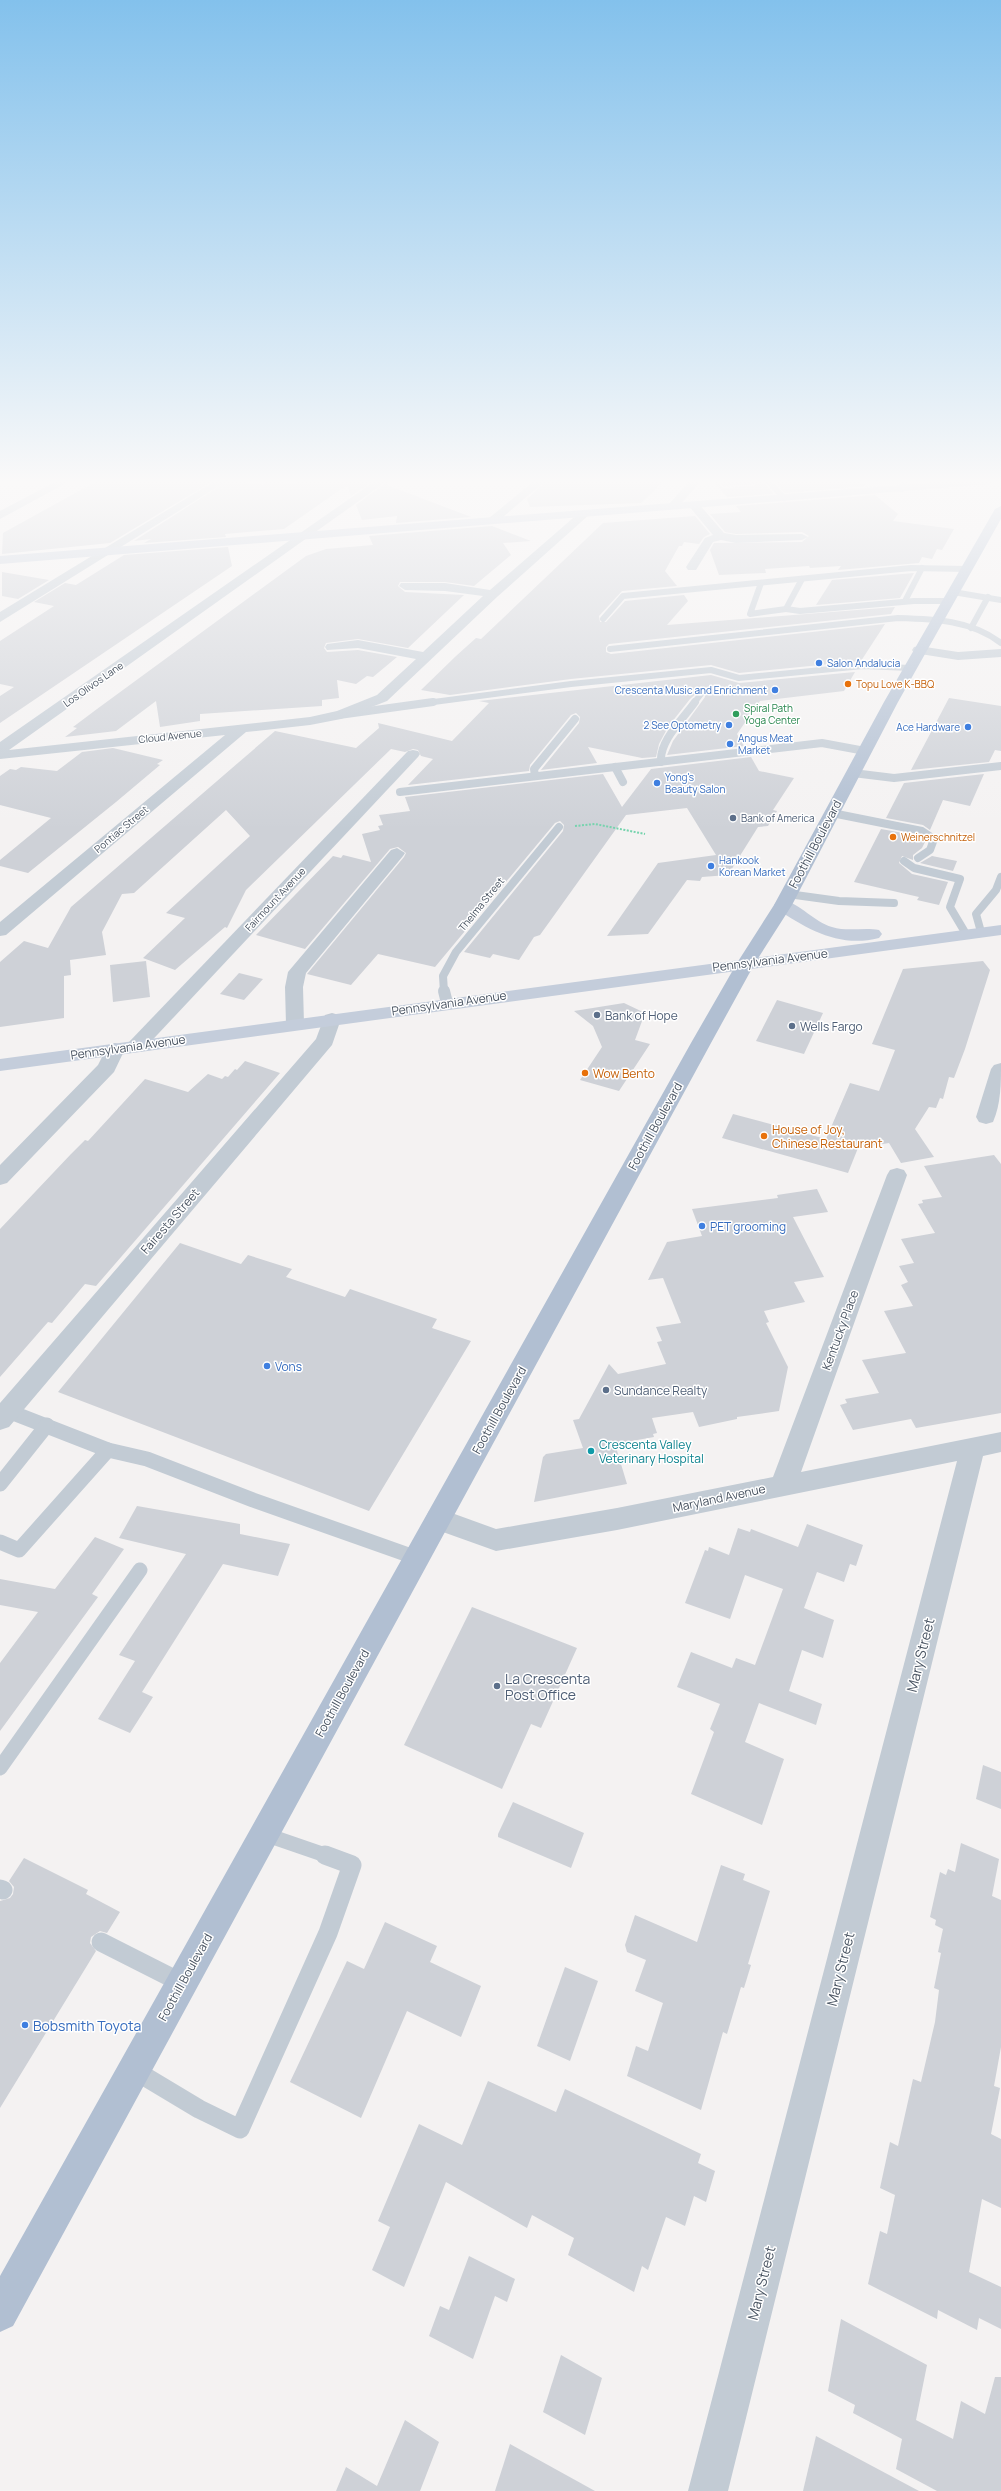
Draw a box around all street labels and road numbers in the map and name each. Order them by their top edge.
street label: Los Olivos Lane [60,658,126,710]
street label: Cloud Avenue [138,726,202,746]
street label: Foothill Boulevard [785,797,845,891]
street label: Pontiac Street [91,802,151,856]
street label: Fairmount Avenue [242,864,308,934]
street label: Thelma Street [455,874,507,934]
street label: Pennsylvania Avenue [711,944,829,976]
street label: Pennsylvania Avenue [390,987,508,1019]
street label: Pennsylvania Avenue [69,1031,187,1063]
street label: Foothill Boulevard [624,1079,686,1173]
street label: Fairesta Street [137,1184,203,1257]
street label: Kentucky Place [818,1288,862,1372]
street label: Foothill Boulevard [468,1363,530,1457]
street label: Maryland Avenue [671,1480,767,1516]
street label: Mary Street [902,1616,938,1694]
street label: Foothill Boulevard [311,1646,373,1740]
street label: Foothill Boulevard [154,1930,216,2024]
street label: Mary Street [822,1930,858,2008]
street label: Mary Street [743,2244,779,2322]

